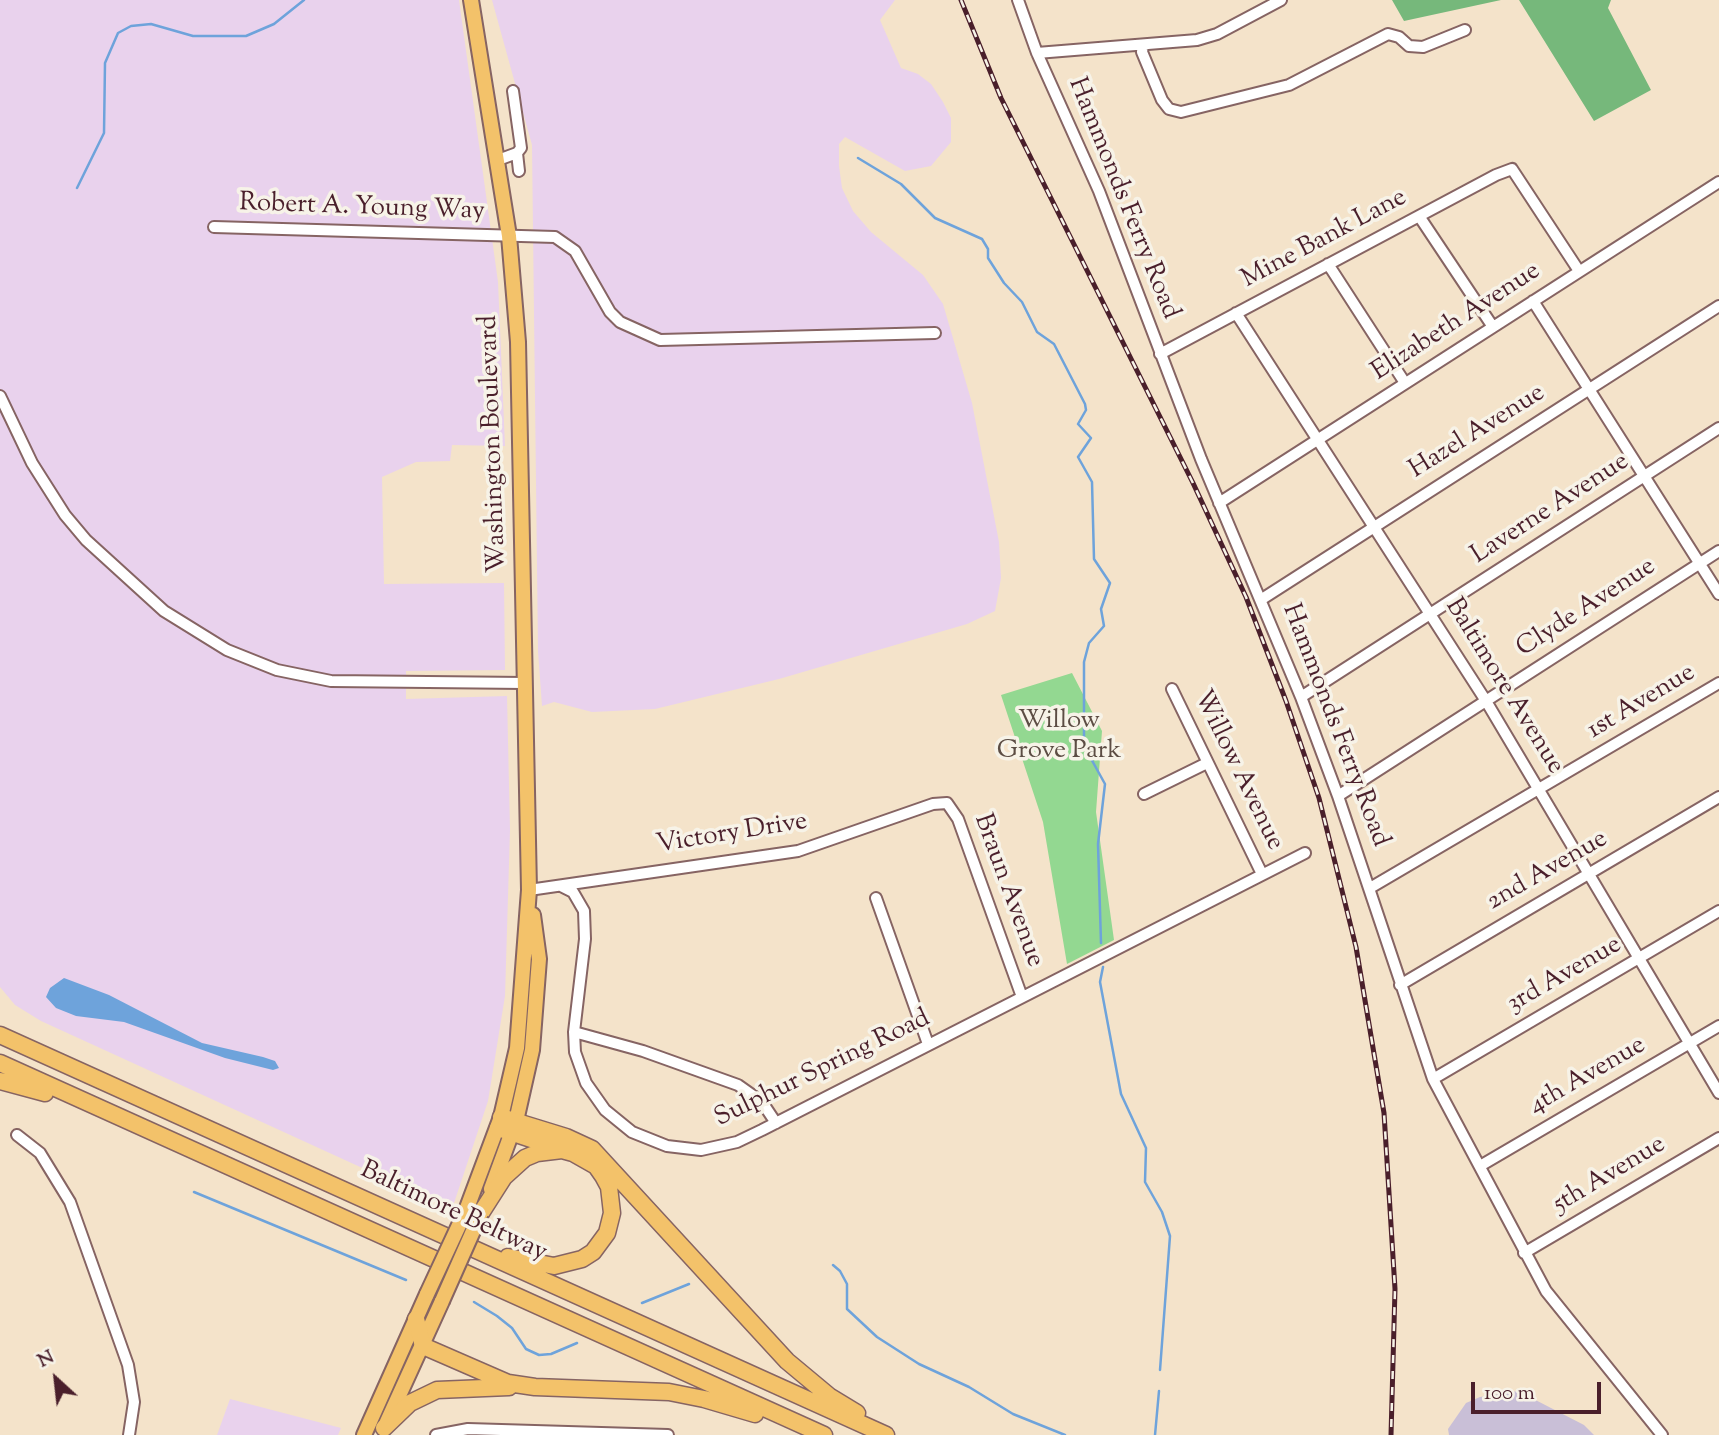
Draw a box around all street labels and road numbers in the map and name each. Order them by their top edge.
street label: Hammonds Ferry Road [1059,74,1185,324]
street label: Mine Bank Lane [1237,183,1413,297]
street label: Robert A. Young Way [239,189,485,229]
street label: Elizabeth Avenue [1367,257,1547,389]
street label: Washington Boulevard [475,315,515,573]
street label: Hazel Avenue [1404,379,1552,487]
street label: Laverne Avenue [1466,447,1636,573]
street label: Clyde Avenue [1512,553,1662,665]
street label: Baltimore Avenue [1436,593,1570,781]
street label: Hammonds Ferry Road [1273,600,1395,852]
street label: 1st Avenue [1582,659,1702,747]
street label: Willow Avenue [1185,686,1289,856]
street label: Victory Drive [654,808,810,862]
street label: Braun Avenue [965,810,1049,972]
street label: 2nd Avenue [1482,825,1614,919]
street label: 3rd Avenue [1502,931,1628,1021]
street label: Sulphur Spring Road [710,1004,936,1136]
street label: 4th Avenue [1524,1031,1652,1123]
street label: 5th Avenue [1548,1130,1672,1222]
street label: Baltimore Beltway [355,1156,551,1270]

